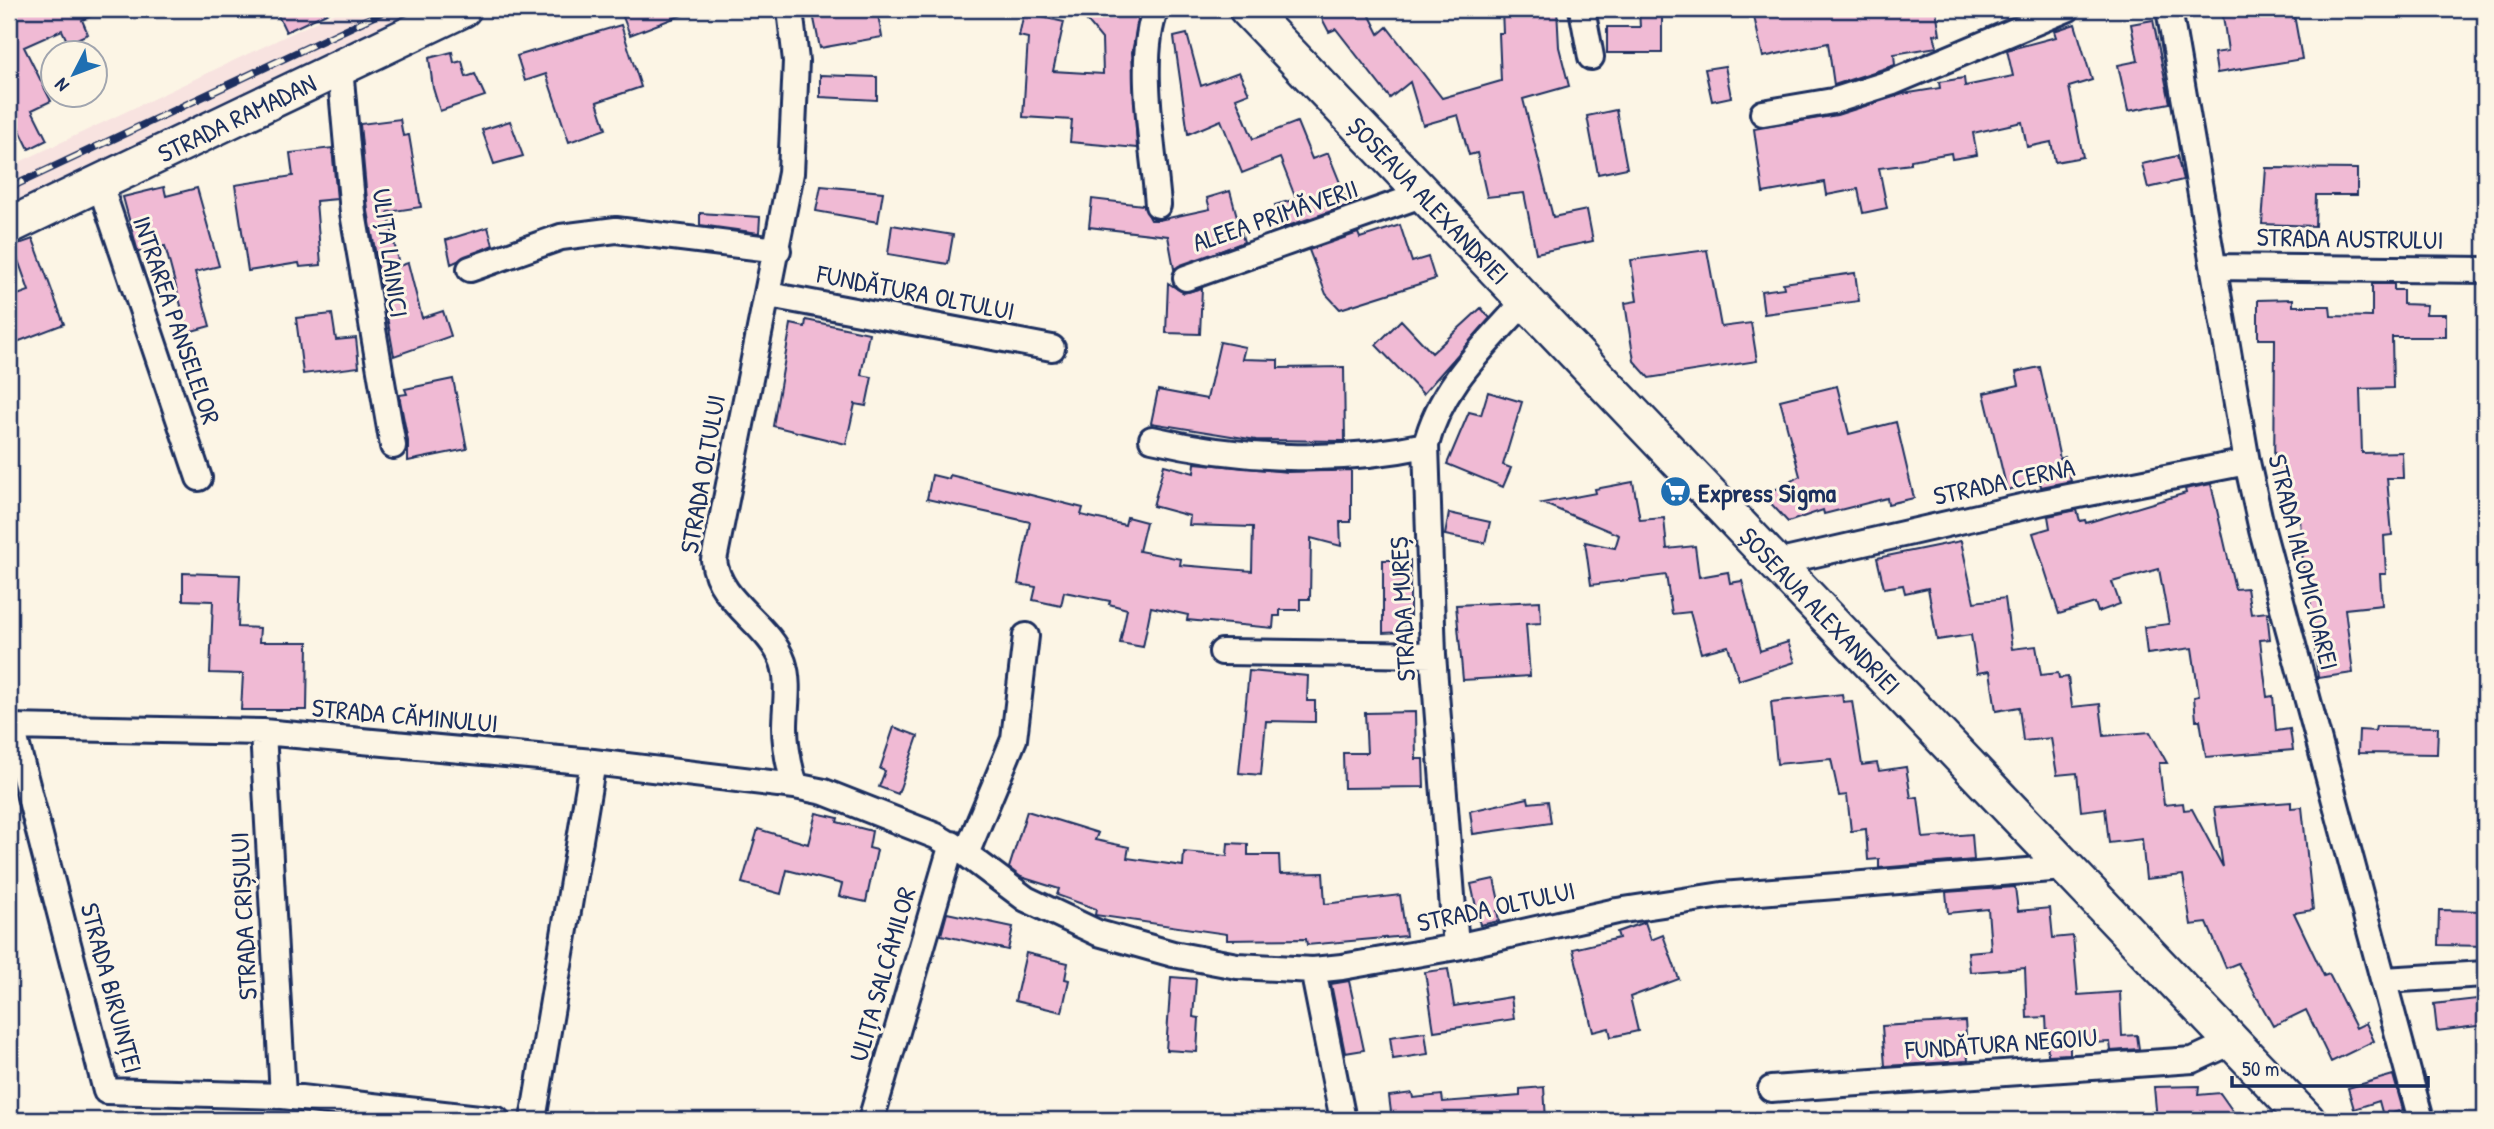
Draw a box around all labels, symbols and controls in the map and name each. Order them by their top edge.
north arrow [38,38,108,108]
street label: STRADA RAMADAN [152,65,321,170]
text: N [48,73,74,98]
street label: ȘOSEAUA ALEXANDRIEI [1341,109,1518,292]
street label: ALEEA PRIMĂVERII [1188,170,1362,260]
street label: ULIȚA LAINICI [365,186,417,320]
street label: INTRAREA PANSELELOR [125,211,229,429]
street label: STRADA AUSTRULUI [2256,219,2444,257]
street label: FUNDĂTURA OLTULUI [813,255,1018,328]
street label: STRADA OLTULUI [671,392,733,556]
street label: STRADA CERNA [1930,449,2078,513]
street label: STRADA IALOMICIOAREI [2260,451,2348,673]
supermarket icon: Express Sigma [1658,475,1692,509]
place label: Express Sigma [1698,475,1837,511]
street label: ȘOSEAUA ALEXANDRIEI [1732,519,1909,702]
street label: STRADA MUREȘ [1381,536,1423,682]
street label: STRADA CĂMINULUI [311,689,499,741]
street label: STRADA CRIȘULUI [221,831,265,1001]
street label: STRADA OLTULUI [1414,872,1578,940]
street label: ULIȚA SALCÂMILOR [840,883,924,1065]
street label: STRADA BIRUINȚEI [72,899,152,1077]
street label: FUNDĂTURA NEGOIU [1903,1019,2098,1067]
scale bar [2232,1045,2428,1089]
text: 50 m [2242,1054,2279,1083]

